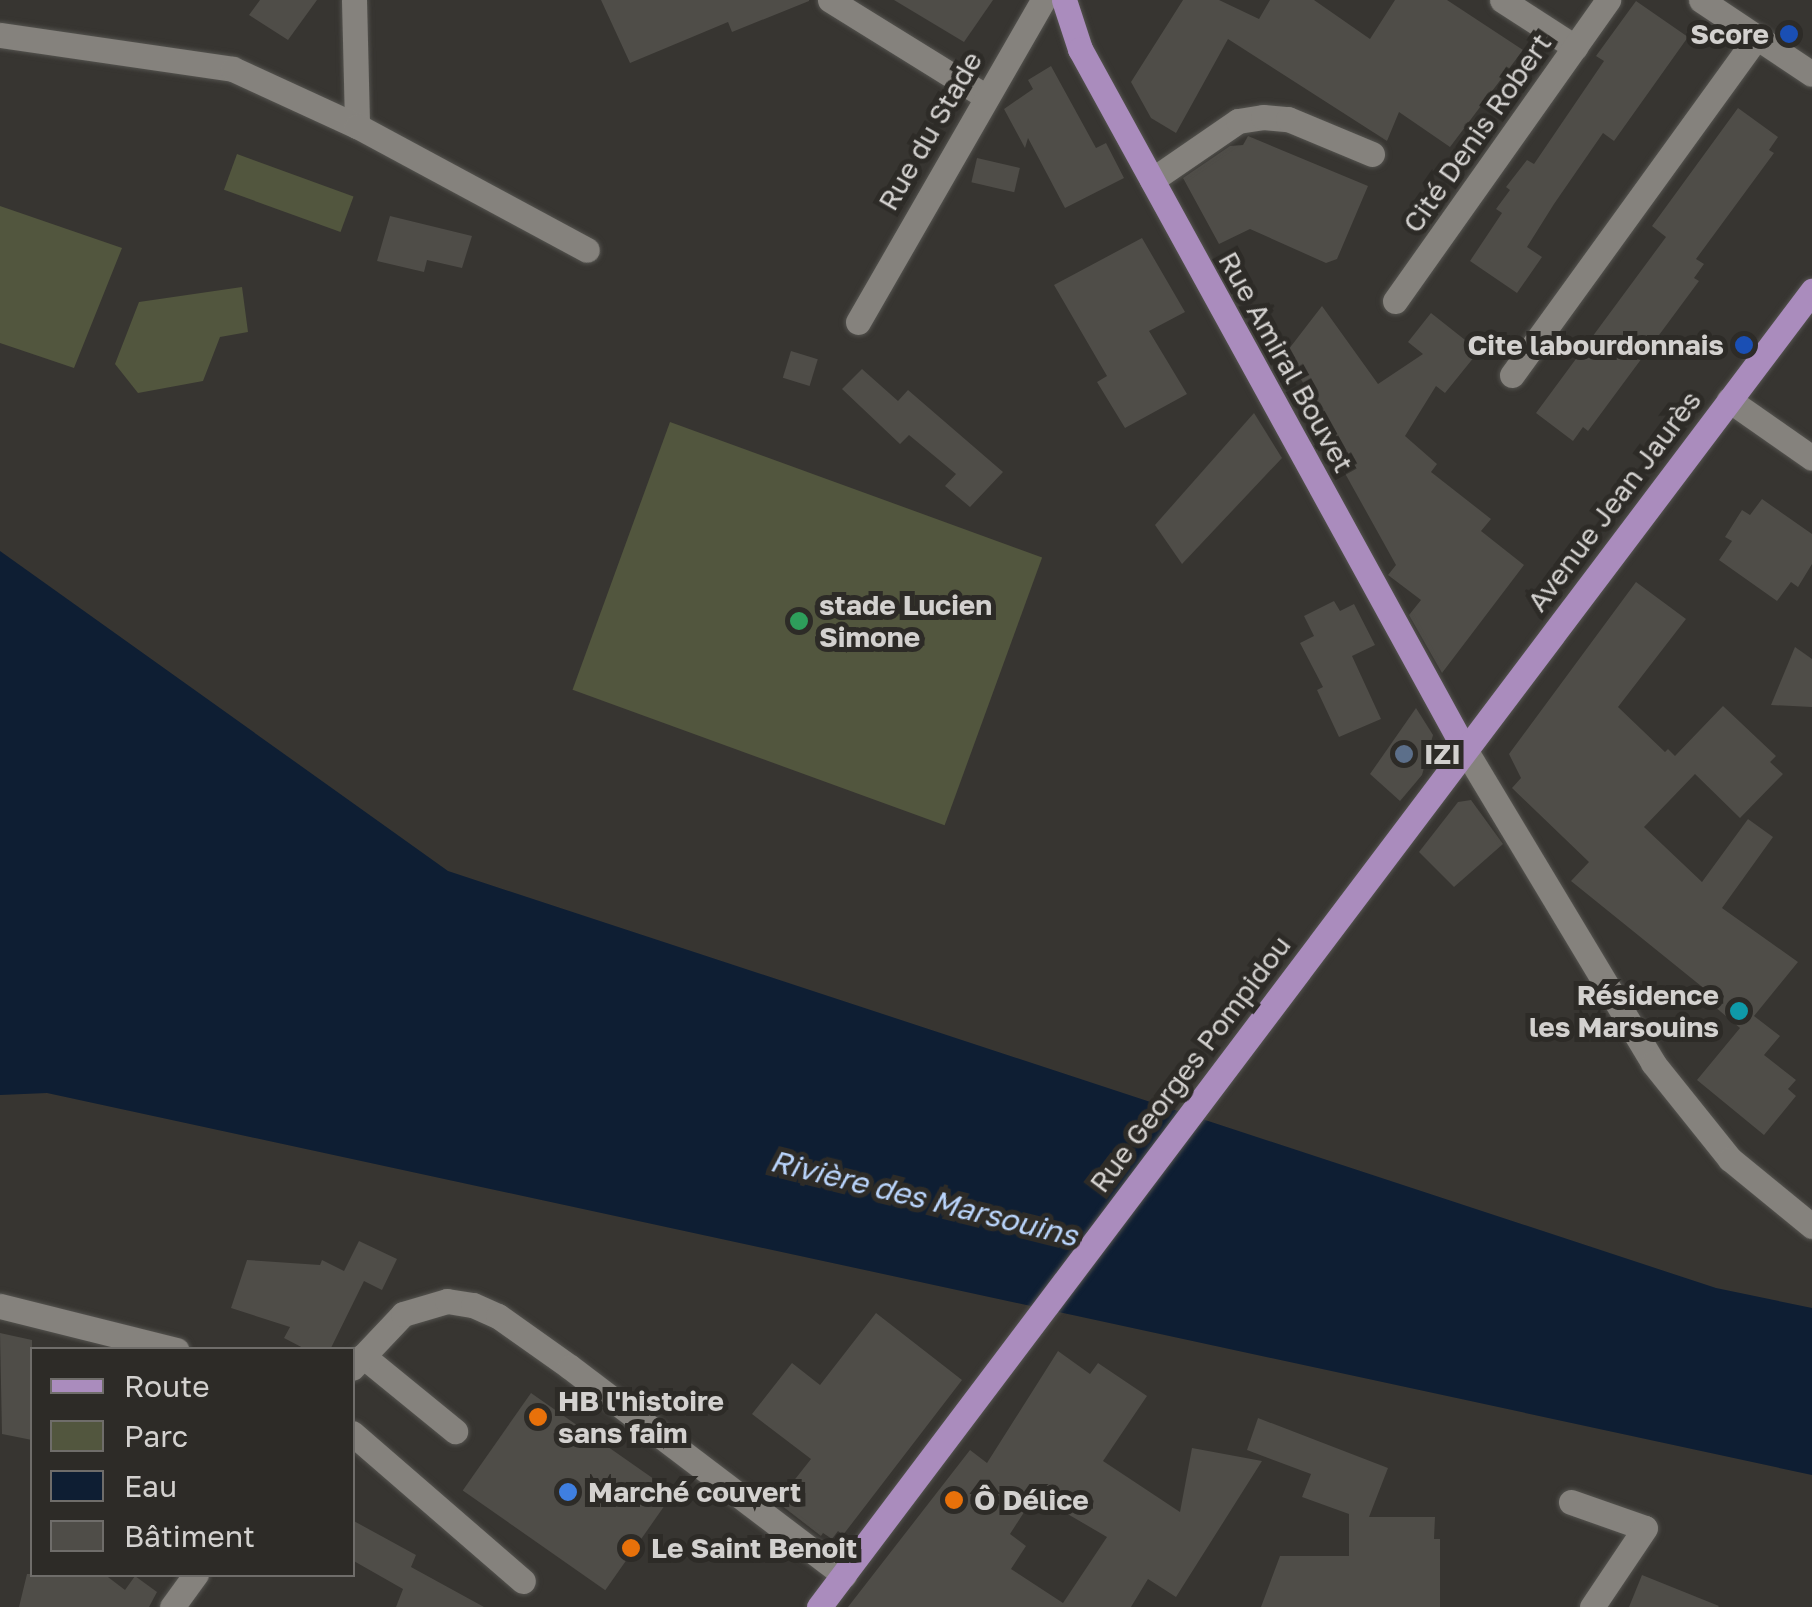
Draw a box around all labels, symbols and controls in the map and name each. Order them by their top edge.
place label: Score [1690,17,1769,51]
marker: Score [1778,23,1800,45]
street label: Cité Denis Robert [1396,27,1558,239]
street label: Rue du Stade [871,46,989,216]
street label: Rue Amiral Bouvet [1211,246,1361,478]
place label: Cite labourdonnais [1467,328,1724,362]
marker: Cite labourdonnais [1733,334,1755,356]
street label: Avenue Jean Jaurès [1520,384,1708,618]
place label: stade Lucien Simone [819,588,992,654]
marker: stade Lucien Simone [788,610,810,632]
place label: IZI [1424,737,1461,771]
marker: IZI [1393,743,1415,765]
street label: Rue Georges Pompidou [1082,929,1298,1199]
place label: Résidence les Marsouins [1529,978,1719,1044]
marker: Résidence les Marsouins [1728,1000,1750,1022]
water label: Rivière des Marsouins [767,1142,1081,1254]
legend [30,1347,355,1577]
text: Route [124,1368,210,1404]
place label: HB l'histoire sans faim [558,1384,724,1450]
marker: HB l'histoire sans faim [527,1406,549,1428]
text: Parc [124,1418,188,1454]
text: Eau [124,1468,177,1504]
place label: Marché couvert [588,1475,801,1509]
marker: Marché couvert [557,1481,579,1503]
place label: Ô Délice [974,1483,1089,1517]
marker: Ô Délice [943,1489,965,1511]
text: Bâtiment [124,1518,255,1554]
place label: Le Saint Benoit [651,1531,857,1565]
marker: Le Saint Benoit [620,1537,642,1559]

